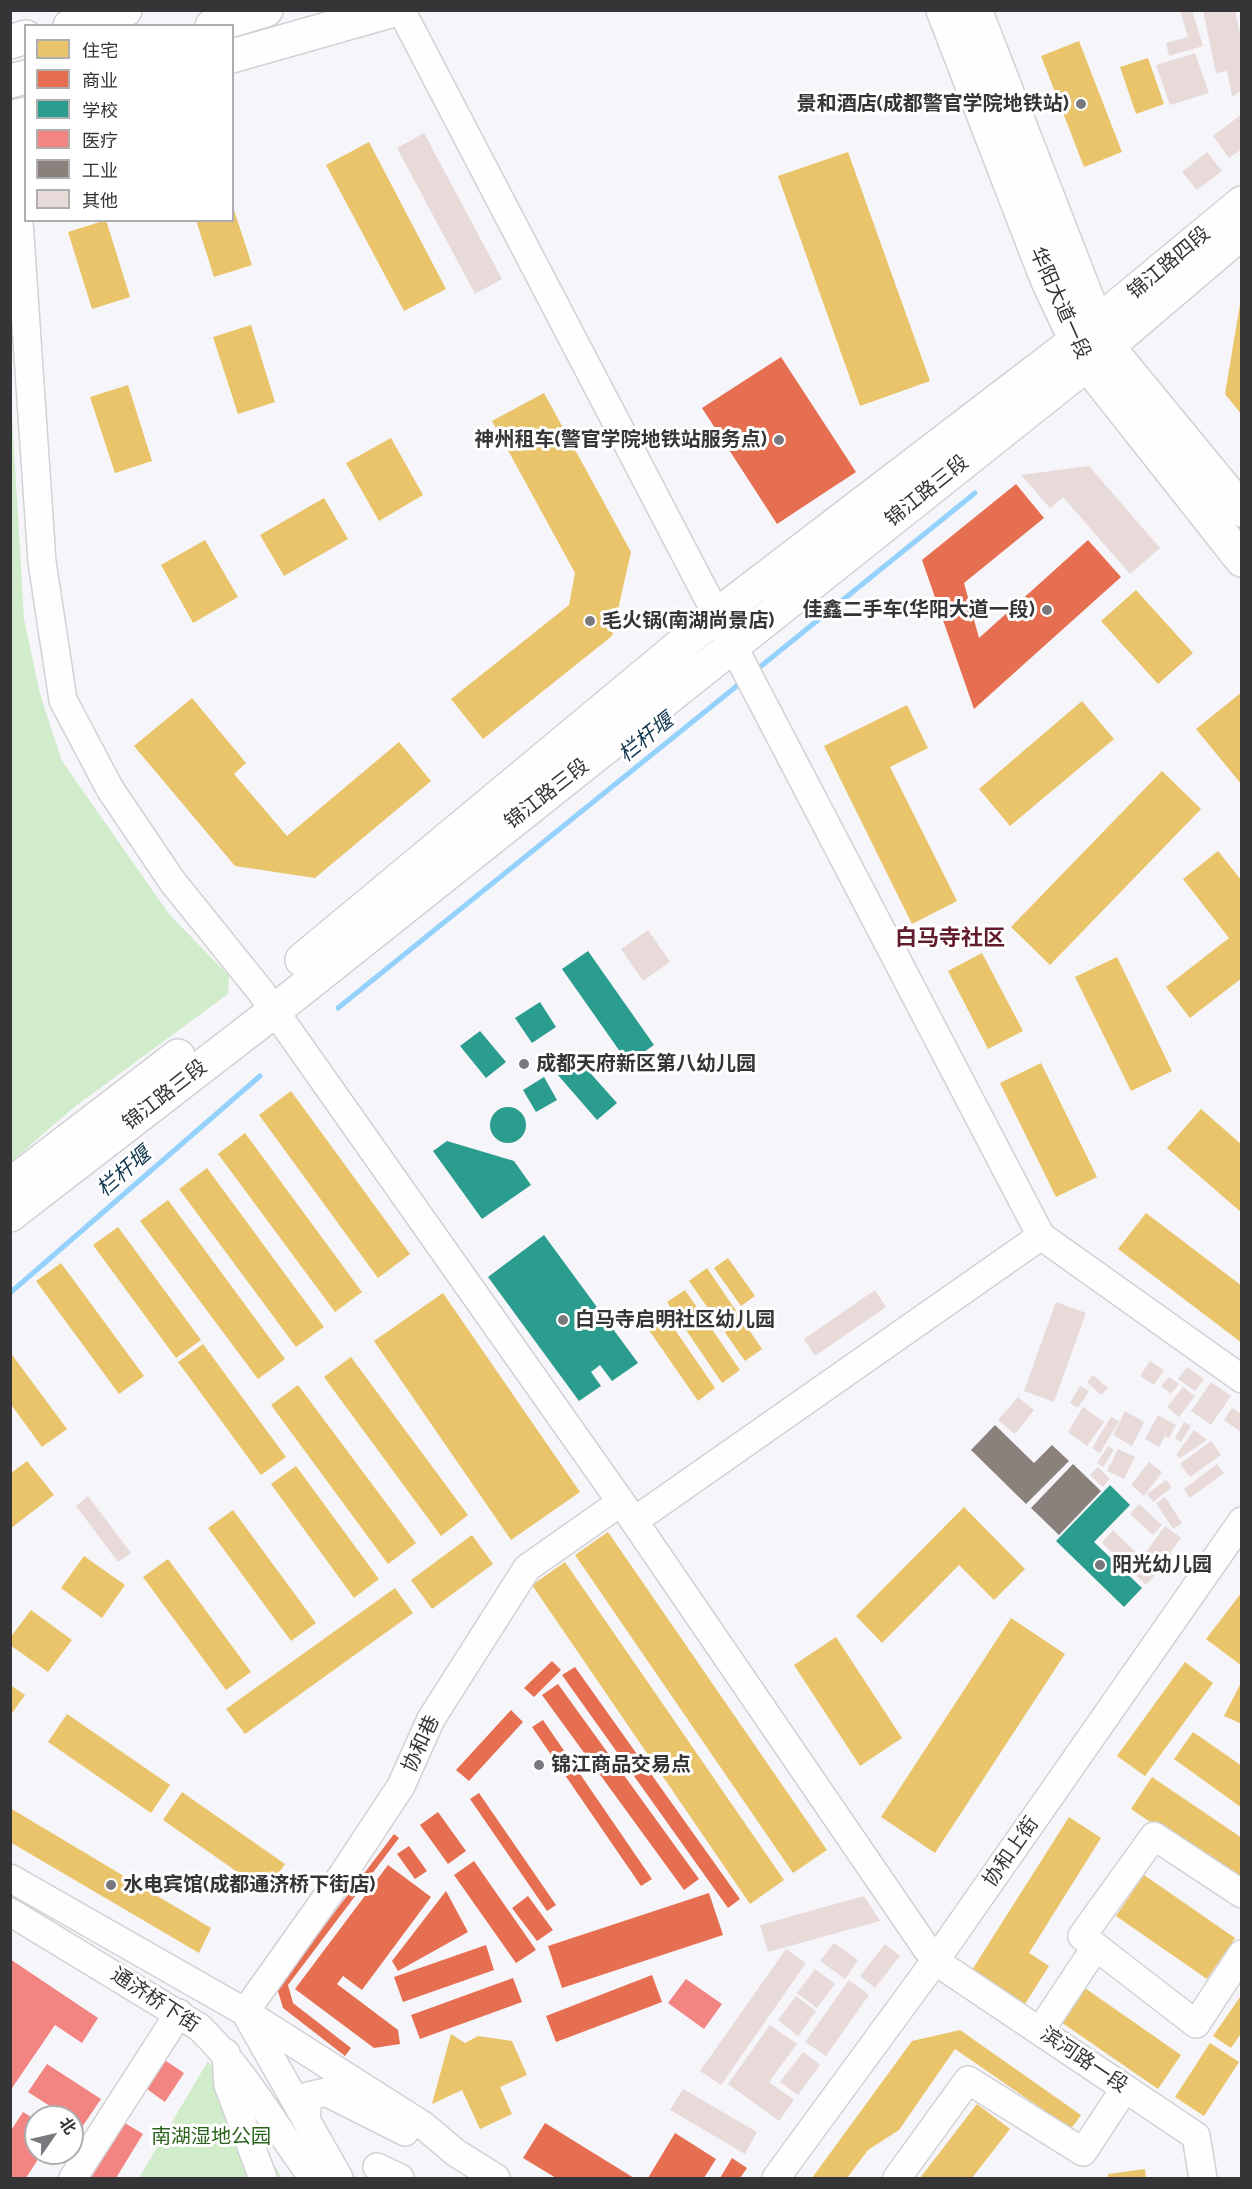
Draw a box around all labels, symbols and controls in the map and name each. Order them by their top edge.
legend [24,24,234,222]
text: 住宅 [82,40,118,61]
text: 商业 [82,70,118,91]
place label: 景和酒店(成都警官学院地铁站) [797,92,1069,116]
marker: 景和酒店(成都警官学院地铁站) [1074,97,1088,111]
text: 学校 [82,100,118,121]
text: 医疗 [82,130,118,151]
text: 工业 [82,160,118,181]
text: 其他 [82,190,118,211]
street label: 锦江路四段 [1123,222,1215,304]
street label: 华阳大道一段 [1025,243,1095,363]
place label: 神州租车(警官学院地铁站服务点) [475,428,767,452]
marker: 神州租车(警官学院地铁站服务点) [772,433,786,447]
street label: 锦江路三段 [881,450,973,532]
place label: 佳鑫二手车(华阳大道一段) [803,598,1035,622]
marker: 佳鑫二手车(华阳大道一段) [1040,603,1054,617]
place label: 毛火锅(南湖尚景店) [602,609,774,633]
marker: 毛火锅(南湖尚景店) [583,614,597,628]
water label: 栏杆堰 [614,708,678,768]
street label: 锦江路三段 [500,754,594,834]
district label: 白马寺社区 [895,925,1005,951]
place label: 成都天府新区第八幼儿园 [536,1052,756,1076]
street label: 锦江路三段 [118,1055,212,1135]
marker: 成都天府新区第八幼儿园 [517,1057,531,1071]
water label: 栏杆堰 [92,1142,156,1202]
place label: 白马寺启明社区幼儿园 [575,1308,775,1332]
marker: 白马寺启明社区幼儿园 [556,1313,570,1327]
place label: 阳光幼儿园 [1112,1553,1212,1577]
marker: 阳光幼儿园 [1093,1558,1107,1572]
street label: 协和巷 [397,1712,445,1776]
place label: 锦江商品交易点 [551,1753,691,1777]
marker: 锦江商品交易点 [532,1758,546,1772]
street label: 协和上街 [978,1812,1044,1892]
place label: 水电宾馆(成都通济桥下街店) [123,1873,375,1897]
marker: 水电宾馆(成都通济桥下街店) [104,1878,118,1892]
street label: 通济桥下街 [107,1963,203,2037]
street label: 滨河路一段 [1036,2022,1132,2098]
north arrow [24,2105,84,2165]
text: 北 [55,2114,80,2138]
park label: 南湖湿地公园 [151,2125,271,2149]

